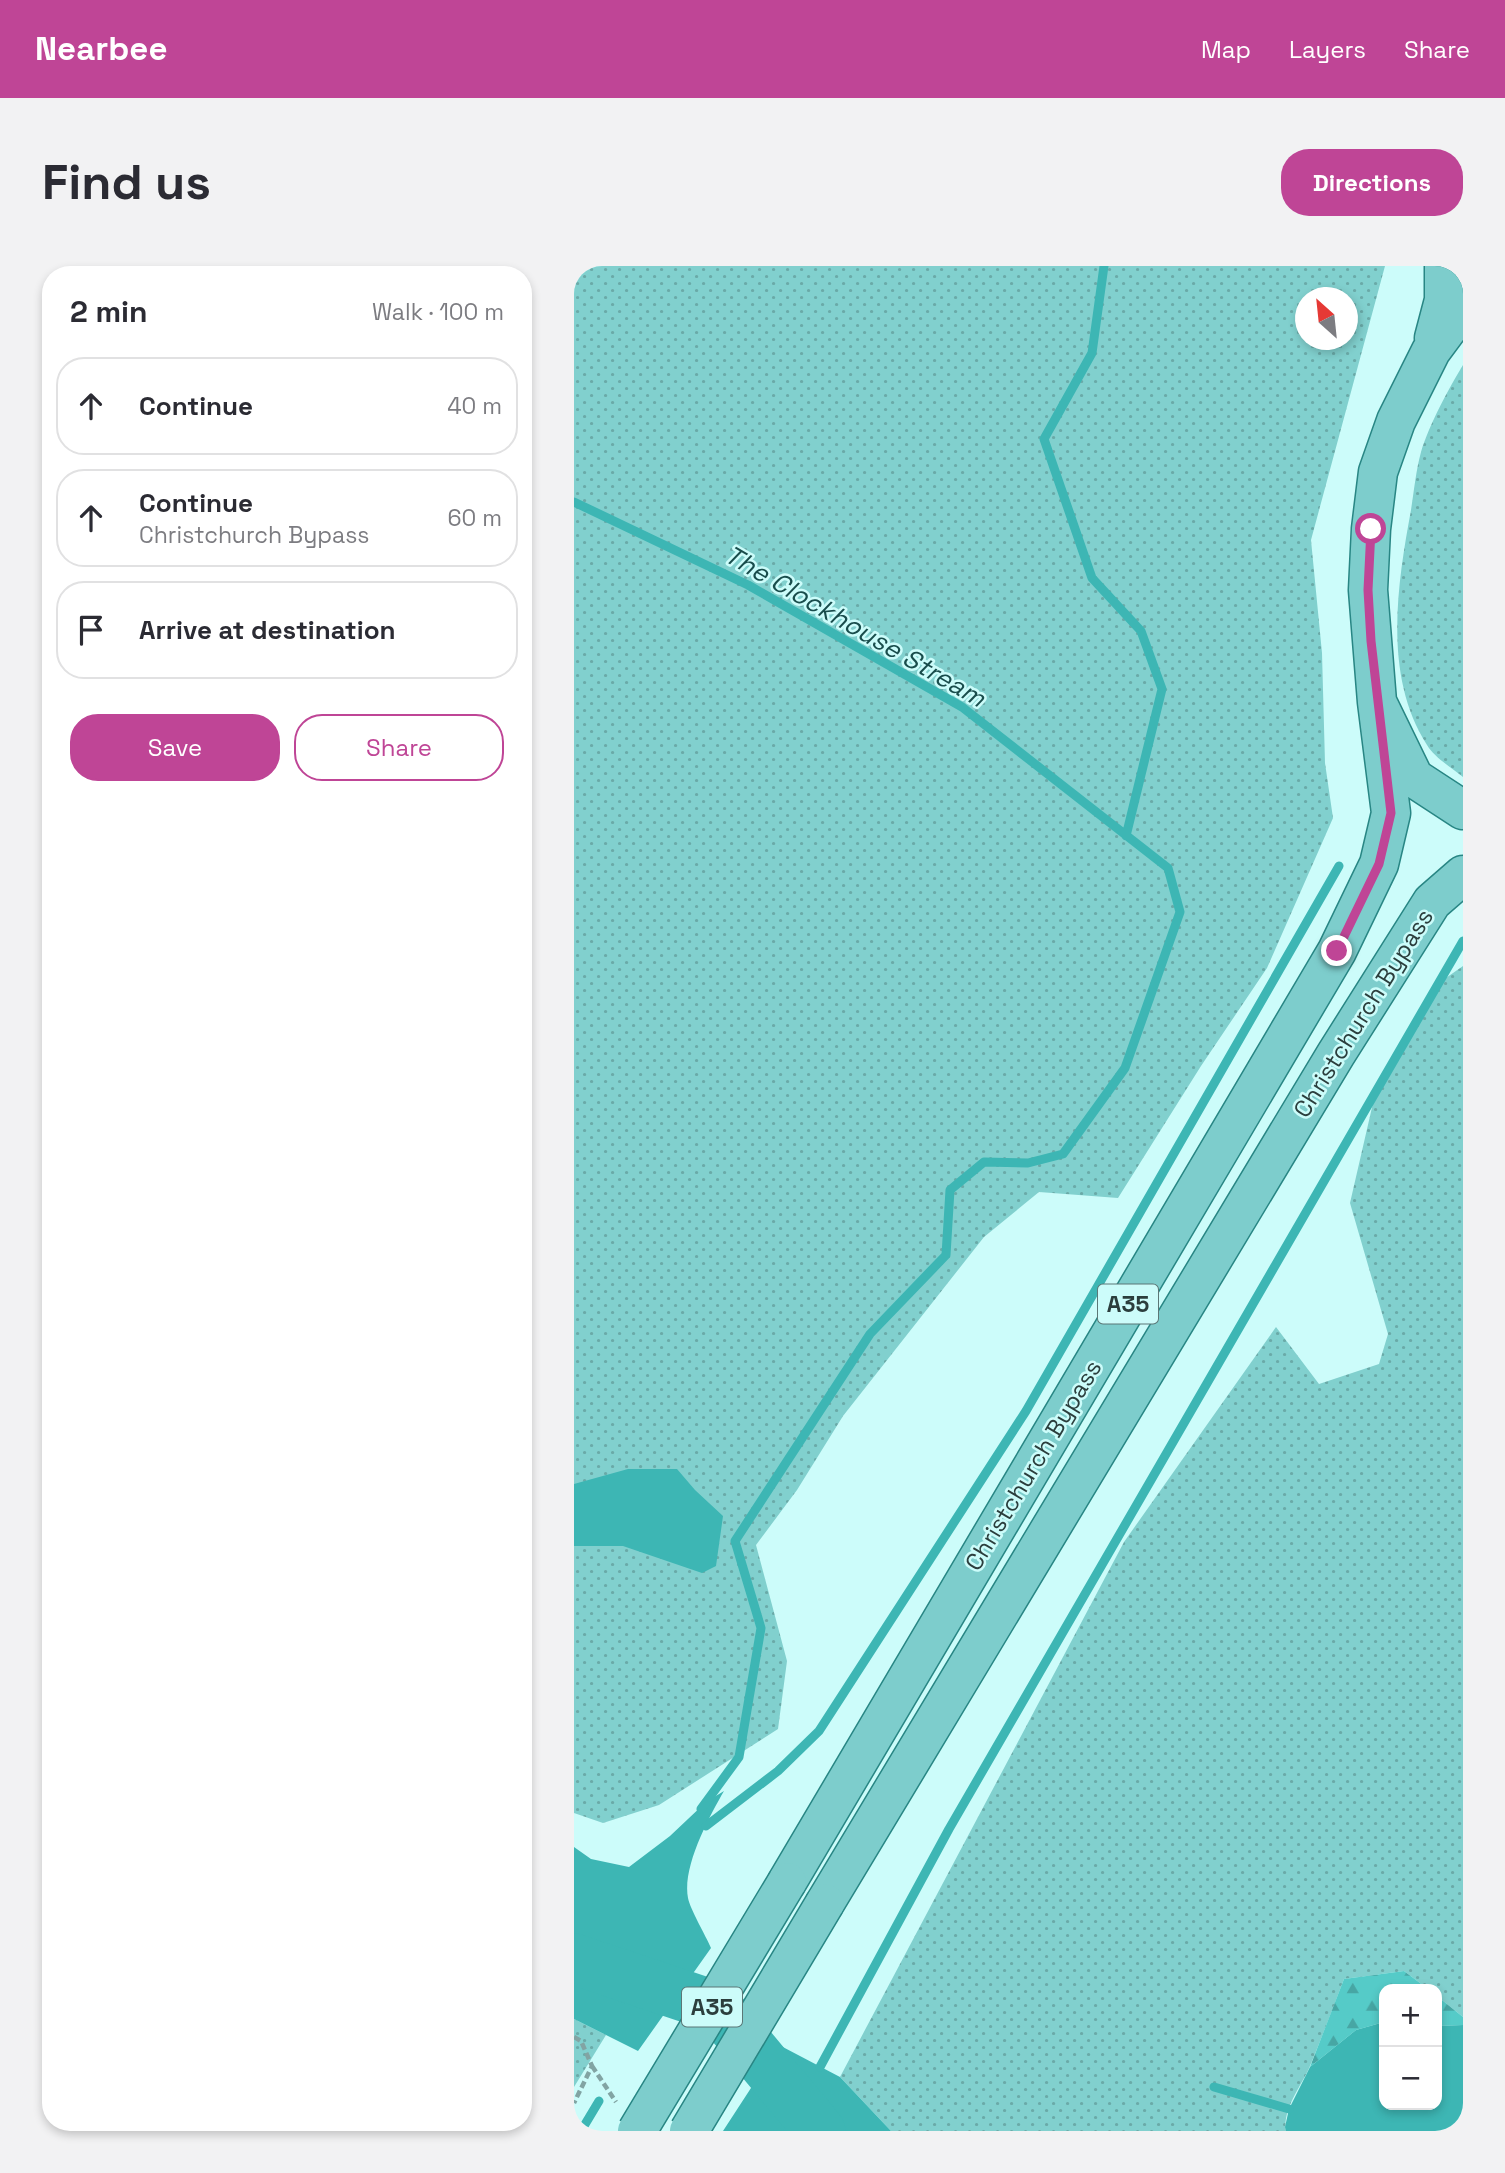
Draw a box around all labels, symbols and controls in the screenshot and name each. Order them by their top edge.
text: Nearbee [35,28,167,70]
text: Map [1201,34,1251,65]
text: Layers [1289,34,1366,65]
text: Share [1404,34,1470,65]
button: Directions [1281,149,1463,216]
text: Find us [42,151,211,213]
north arrow [1295,287,1358,350]
text: 2 min [70,292,148,331]
text: Walk · 100 m [372,297,504,327]
icon: ahead [72,387,110,425]
text: Continue [139,389,253,423]
text: 40 m [447,391,502,421]
text: Continue [139,486,253,520]
icon: ahead [72,499,110,537]
text: 60 m [447,503,502,533]
route start [1355,513,1386,544]
text: Christchurch Bypass [139,520,369,550]
water label: The Clockhouse Stream [719,537,992,715]
icon: arrive [72,611,110,649]
text: Arrive at destination [139,613,396,647]
button: Save [70,714,280,781]
button: Share [294,714,504,781]
street label: Christchurch Bypass [1286,903,1440,1123]
route end [1321,935,1352,966]
road number: A35 [1098,1284,1158,1324]
street label: Christchurch Bypass [958,1354,1108,1576]
map controls [1379,1984,1442,2110]
button: + [1379,1984,1442,2047]
road number: A35 [682,1988,742,2026]
button: − [1379,2047,1442,2110]

